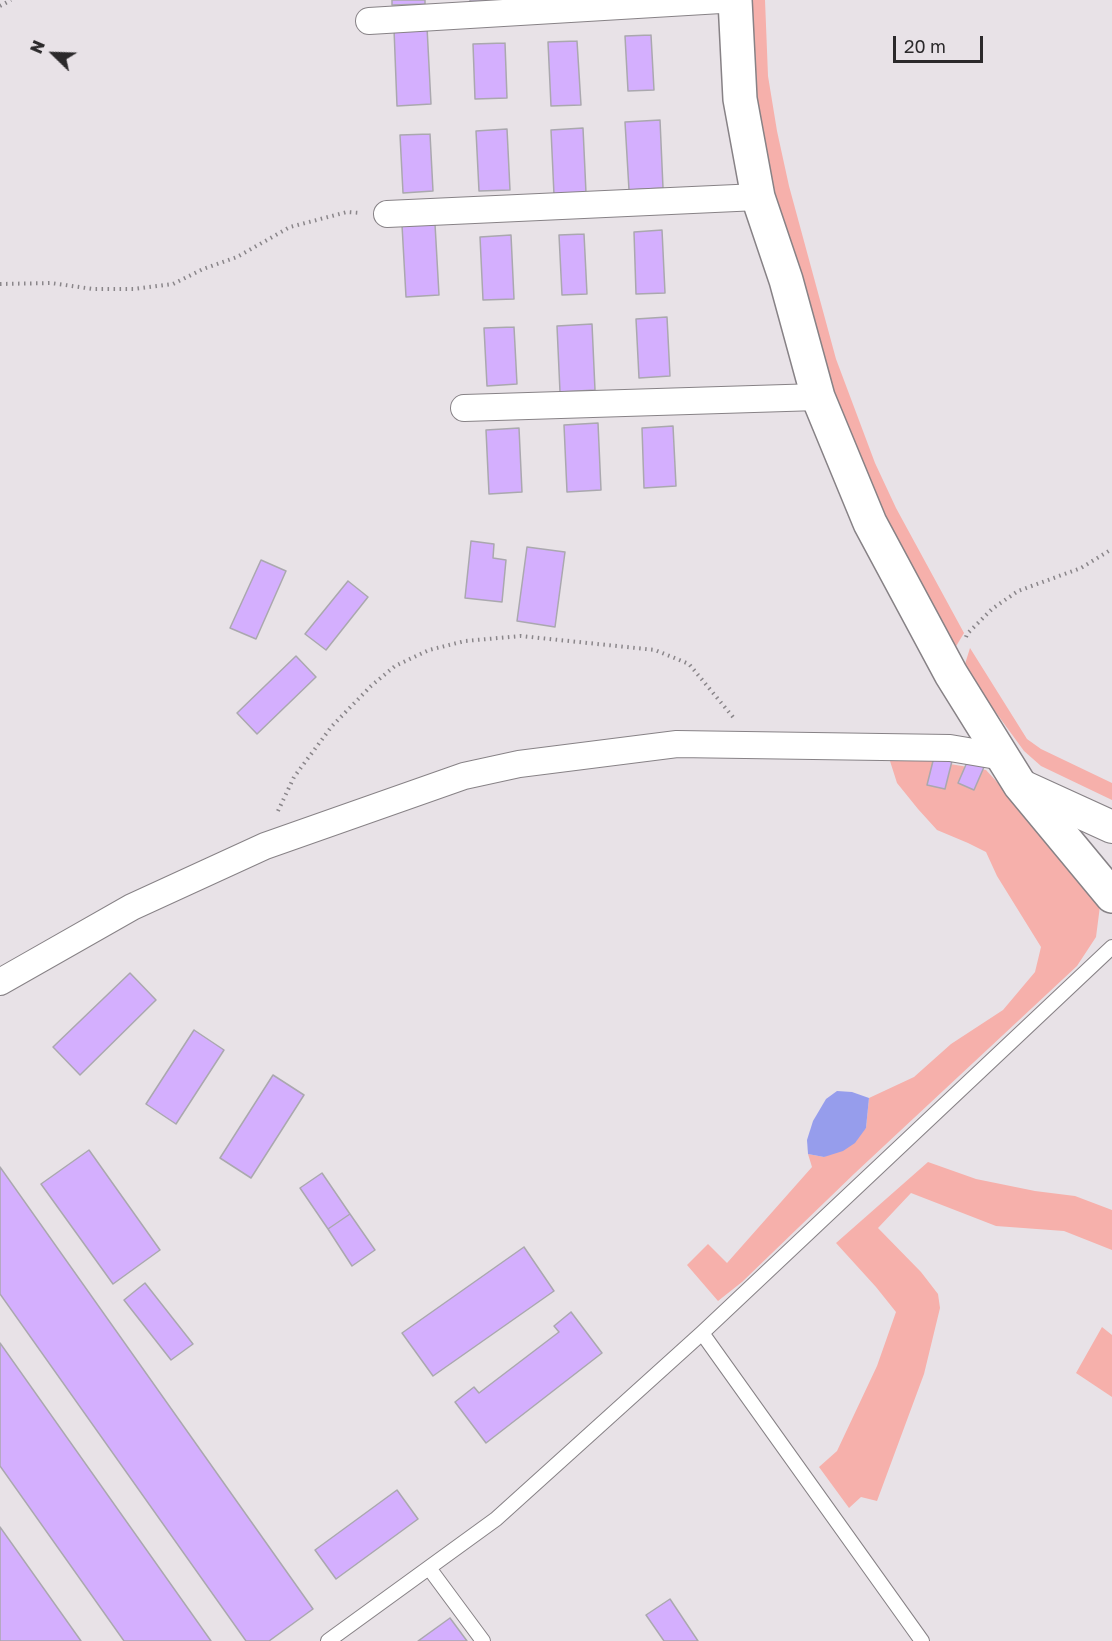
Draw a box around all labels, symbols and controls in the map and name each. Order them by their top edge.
north arrow [24,24,84,84]
scale bar [896,24,986,62]
text: 20 m [904,35,946,57]
text: N [26,37,49,56]

